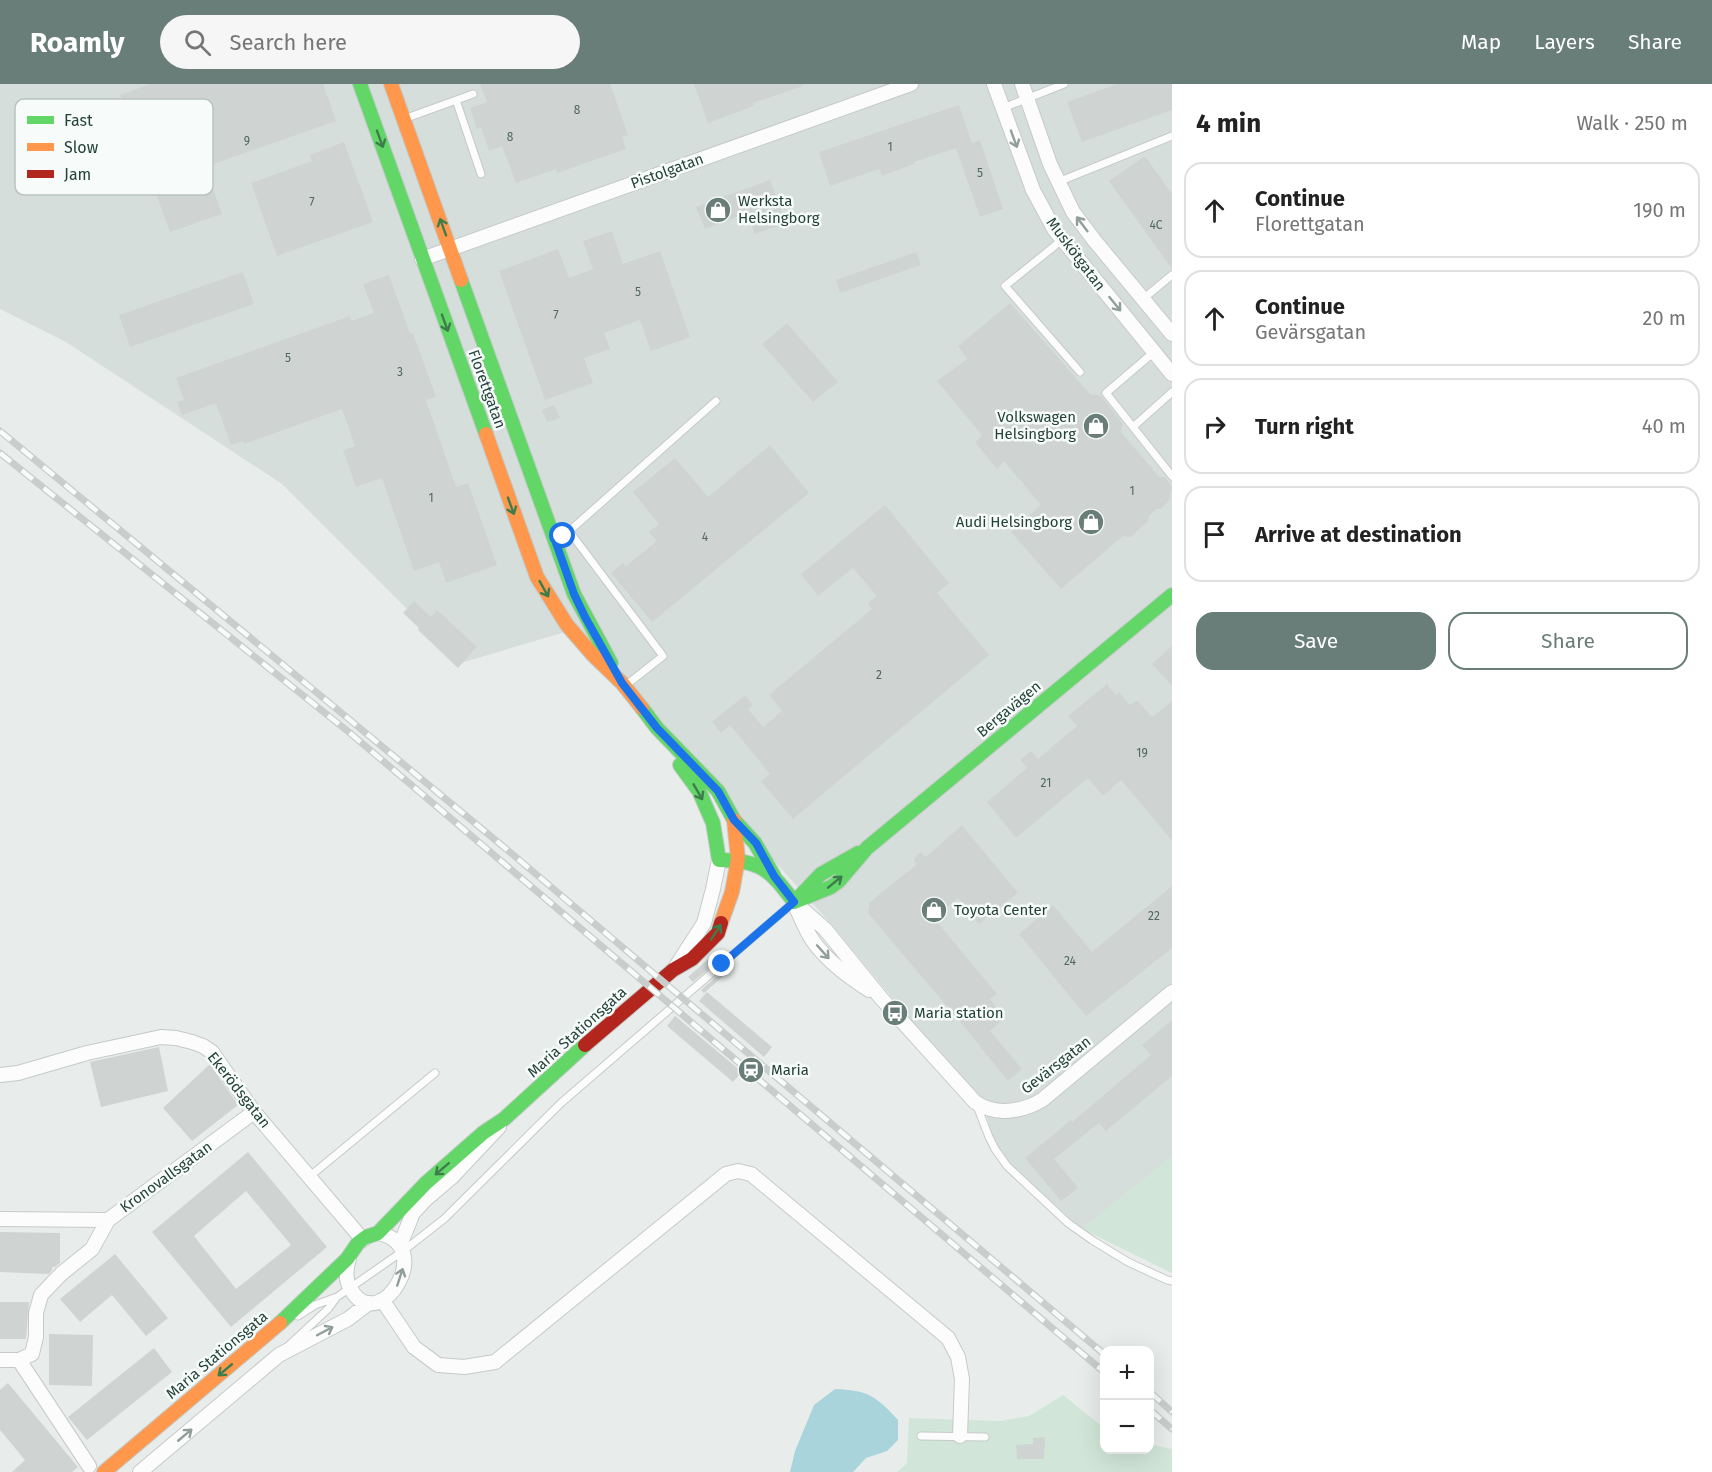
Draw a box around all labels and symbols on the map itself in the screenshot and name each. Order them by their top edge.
legend [15,99,213,195]
house number: 8 [574,103,581,117]
text: Fast [64,111,93,130]
one-way arrow [375,129,386,148]
one-way arrow [1010,129,1021,148]
house number: 8 [507,130,514,144]
house number: 9 [244,134,250,148]
text: Slow [64,138,99,157]
house number: 1 [887,140,893,154]
street label: Pistolgatan [628,150,706,192]
text: Jam [64,165,91,184]
house number: 5 [977,166,983,180]
place label: Werksta Helsingborg [738,192,820,227]
house number: 7 [309,195,315,209]
shop icon: Werksta Helsingborg [703,195,733,225]
street label: Muskötgatan [1043,214,1109,294]
one-way arrow [1076,217,1088,233]
one-way arrow [436,218,447,237]
house number: 4C [1149,218,1163,232]
house number: 5 [635,285,641,299]
one-way arrow [1108,296,1121,312]
house number: 7 [553,308,559,322]
one-way arrow [441,313,452,332]
street label: Florettgatan [464,347,510,431]
house number: 5 [285,351,291,365]
house number: 3 [397,365,403,379]
place label: Volkswagen Helsingborg [994,408,1076,443]
shop icon: Volkswagen Helsingborg [1081,411,1111,441]
house number: 1 [1129,484,1135,498]
house number: 1 [428,491,434,505]
one-way arrow [507,496,518,515]
shop icon: Audi Helsingborg [1076,507,1106,537]
place label: Audi Helsingborg [956,513,1072,531]
route start [549,522,575,548]
house number: 4 [702,530,709,544]
one-way arrow [539,580,550,598]
house number: 2 [876,668,882,682]
street label: Bergavägen [973,677,1045,741]
house number: 19 [1136,746,1148,760]
house number: 21 [1041,776,1051,790]
one-way arrow [692,783,704,800]
one-way arrow [827,875,843,888]
shop icon: Toyota Center [919,895,949,925]
place label: Toyota Center [954,901,1048,919]
house number: 22 [1148,909,1160,923]
one-way arrow [709,924,722,941]
one-way arrow [816,945,830,960]
route end [708,950,734,976]
house number: 24 [1064,954,1077,968]
street label: Maria Stationsgata [524,983,630,1081]
bus stop icon: Maria station [880,998,910,1028]
place label: Maria station [914,1004,1004,1022]
street label: Gevärsgatan [1018,1032,1094,1098]
street label: Ekerödsgatan [204,1048,274,1132]
station icon: Maria [736,1055,766,1085]
place label: Maria [771,1061,809,1079]
street label: Kronovallsgatan [116,1138,216,1216]
one-way arrow [435,1162,450,1176]
one-way arrow [395,1268,406,1287]
street label: Maria Stationsgata [163,1307,271,1403]
one-way arrow [316,1325,333,1337]
one-way arrow [218,1363,233,1377]
one-way arrow [176,1428,192,1441]

